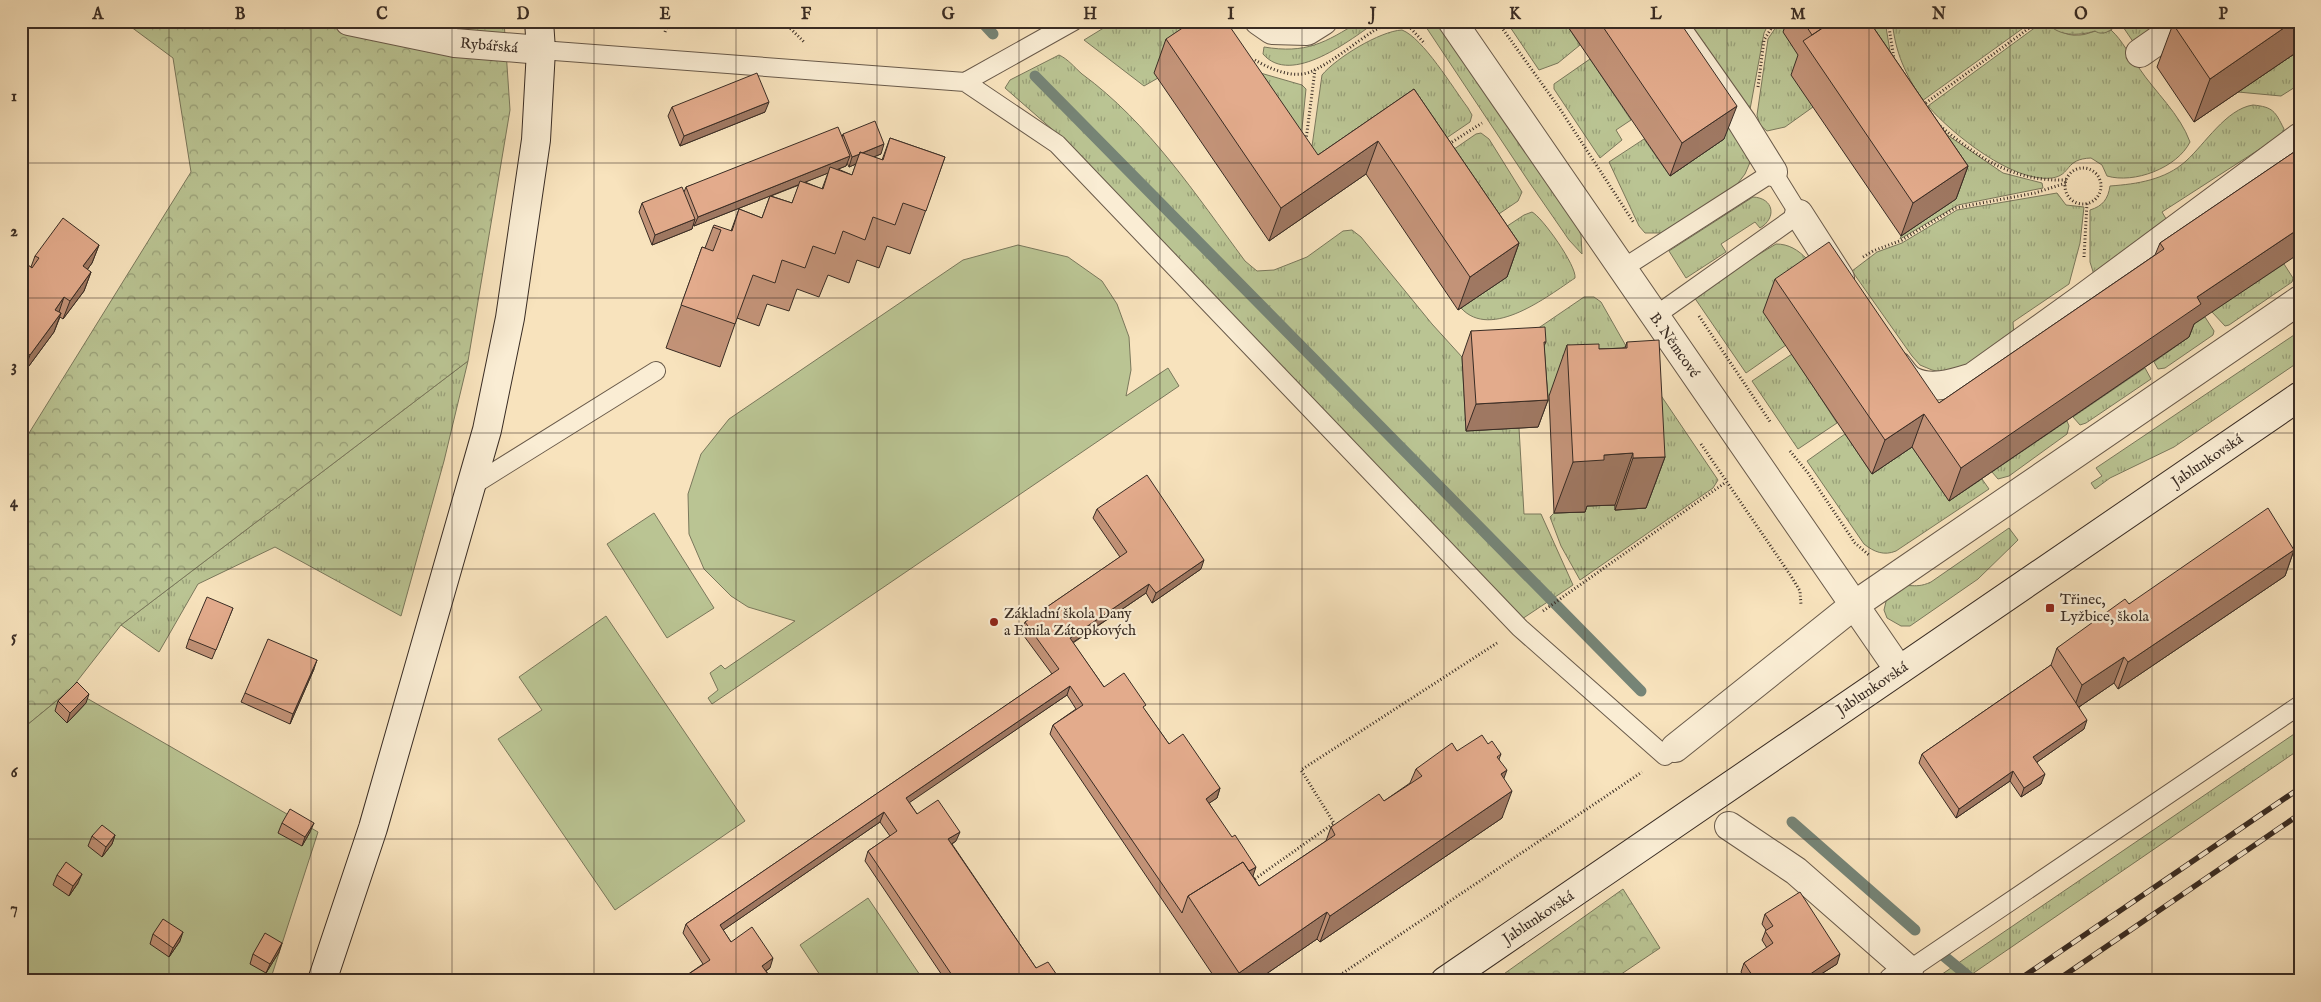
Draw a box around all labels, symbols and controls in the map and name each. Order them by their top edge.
text: A [92,5,105,25]
text: B [235,5,246,25]
text: C [376,5,388,25]
text: D [517,5,530,25]
text: E [659,5,671,25]
text: F [801,5,812,25]
text: G [942,5,955,25]
text: H [1083,5,1097,25]
text: I [1228,5,1235,25]
text: J [1368,5,1377,25]
text: K [1509,5,1522,25]
text: L [1650,5,1662,25]
text: M [1790,5,1806,25]
text: N [1931,5,1946,25]
text: O [2074,5,2088,25]
text: P [2218,5,2228,25]
street label: Rybářská [459,34,519,58]
text: 1 [11,87,17,107]
text: 2 [10,222,18,242]
street label: B. Němcové [1645,309,1704,382]
text: 3 [11,357,17,377]
street label: Jablunkovská [2166,429,2247,492]
text: 4 [10,493,19,513]
place label: Třinec, Lyžbice, škola [2060,590,2150,626]
marker: Třinec, Lyžbice, škola [2044,602,2056,614]
place label: Základní škola Dany a Emila Zátopkových [1004,604,1136,640]
marker: Základní škola Dany a Emila Zátopkových [988,616,1000,628]
text: 5 [11,628,17,648]
street label: Jablunkovská [1831,657,1912,720]
text: 6 [11,763,19,783]
street label: Jablunkovská [1497,886,1578,949]
text: 7 [10,899,18,919]

